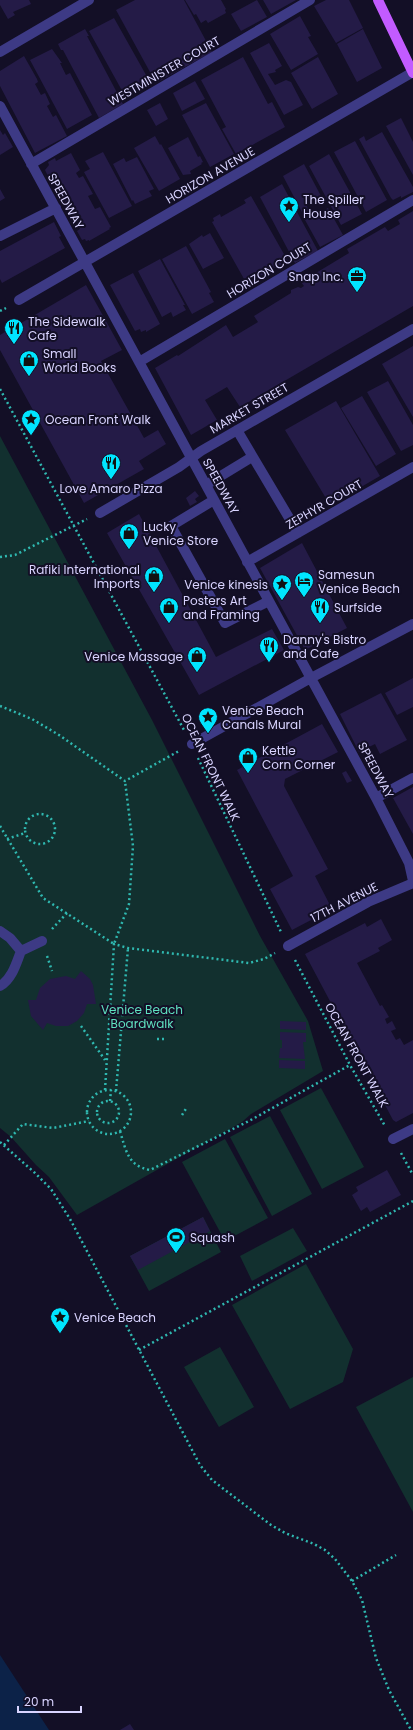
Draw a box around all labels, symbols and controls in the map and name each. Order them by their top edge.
street label: WESTMINISTER COURT [105,32,224,110]
street label: HORIZON AVENUE [162,142,258,208]
street label: SPEEDWAY [44,170,88,232]
place label: The Spiller House [303,191,364,222]
place icon: The Spiller House [278,195,300,223]
street label: HORIZON COURT [223,238,315,302]
office icon: Snap Inc. [346,265,368,293]
place label: Snap Inc. [288,268,343,285]
place label: The Sidewalk Cafe [28,313,106,344]
restaurant icon: The Sidewalk Cafe [3,317,25,345]
place label: Small World Books [43,345,116,376]
shop icon: Small World Books [18,349,40,377]
street label: MARKET STREET [206,378,292,437]
place icon: Ocean Front Walk [20,408,42,436]
place label: Ocean Front Walk [45,411,151,428]
restaurant icon: Love Amaro Pizza [100,452,122,480]
street label: SPEEDWAY [199,455,243,517]
street label: ZEPHYR COURT [283,475,366,533]
place label: Love Amaro Pizza [59,480,163,497]
place label: Lucky Venice Store [143,518,218,549]
shop icon: Lucky Venice Store [118,522,140,550]
place label: Rafiki International Imports [29,561,140,592]
shop icon: Rafiki International Imports [143,565,165,593]
place label: Samesun Venice Beach [318,566,400,597]
hotel icon: Samesun Venice Beach [293,570,315,598]
place icon: Venice kinesis [271,573,293,601]
place label: Venice kinesis [184,576,268,593]
place label: Posters Art and Framing [183,592,260,623]
shop icon: Posters Art and Framing [158,596,180,624]
restaurant icon: Surfside [309,596,331,624]
place label: Surfside [334,599,382,616]
place label: Danny's Bistro and Cafe [283,631,367,662]
restaurant icon: Danny's Bistro and Cafe [258,635,280,663]
shop icon: Venice Massage [186,645,208,673]
place label: Venice Massage [84,648,183,665]
place label: Venice Beach Canals Mural [222,702,304,733]
place icon: Venice Beach Canals Mural [197,706,219,734]
street label: OCEAN FRONT WALK [178,710,244,824]
street label: SPEEDWAY [354,739,398,801]
place label: Kettle Corn Corner [262,742,336,773]
shop icon: Kettle Corn Corner [237,746,259,774]
street label: 17TH AVENUE [307,878,381,926]
street label: OCEAN FRONT WALK [321,999,393,1111]
park label: Venice Beach Boardwalk [101,1001,183,1032]
sports icon: Squash [165,1226,187,1254]
place label: Squash [190,1229,235,1246]
place icon: Venice Beach [49,1306,71,1334]
place label: Venice Beach [74,1309,156,1326]
scale bar [18,1688,81,1714]
text: 20 m [24,1693,54,1710]

